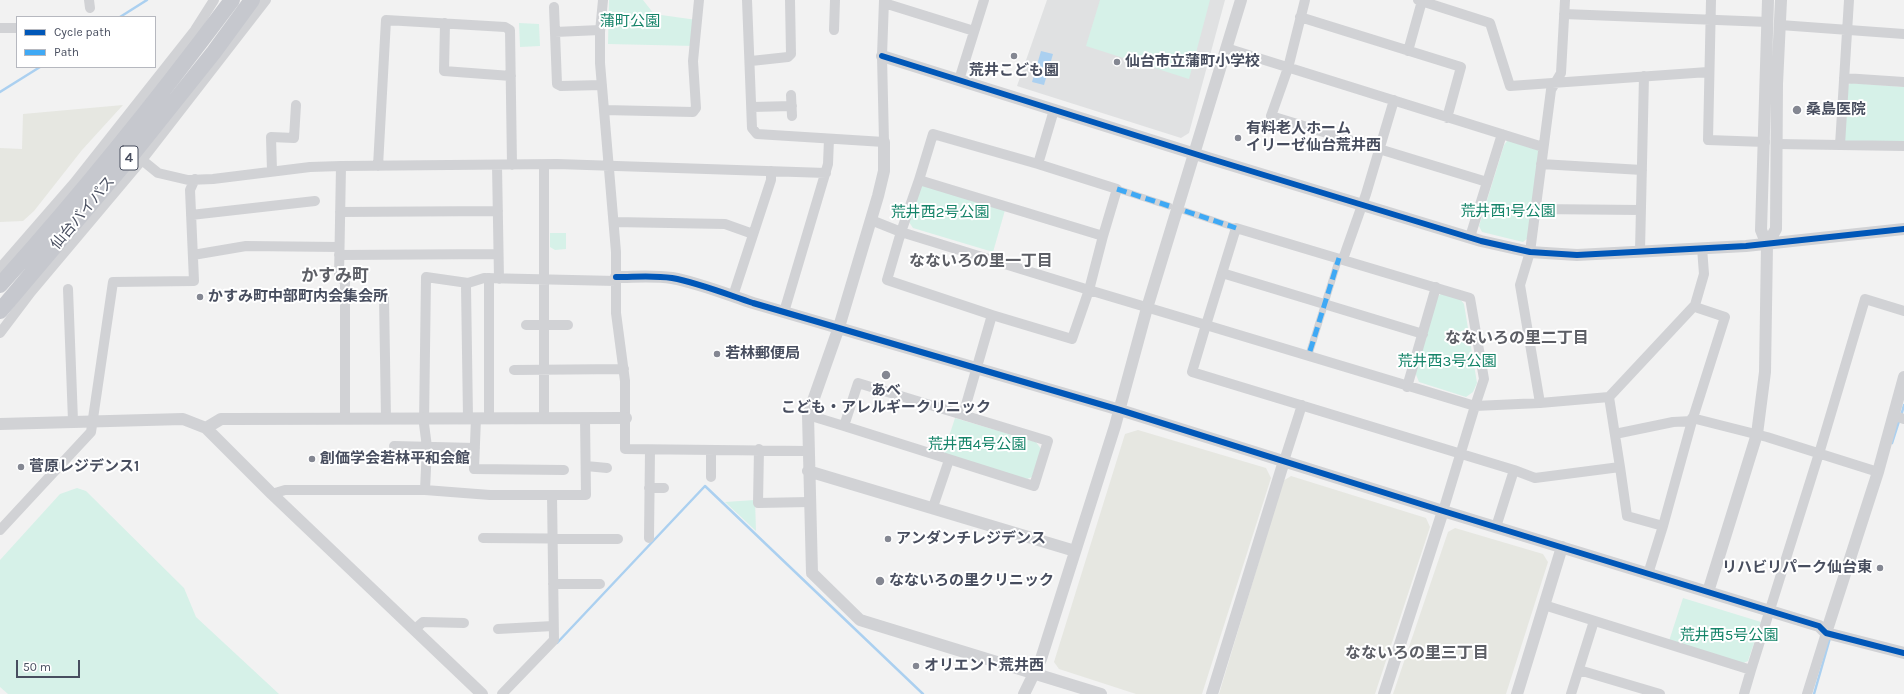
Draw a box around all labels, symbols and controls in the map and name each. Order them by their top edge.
park label: 蒲町公園 [600,13,660,31]
legend [16,16,156,68]
text: Cycle path [54,25,111,39]
text: Path [54,45,79,59]
marker: 荒井こども園 [1009,51,1019,61]
place label: 仙台市立蒲町小学校 [1125,53,1260,71]
marker: 仙台市立蒲町小学校 [1112,57,1122,67]
place label: 荒井こども園 [969,62,1059,80]
place label: 桑島医院 [1806,101,1866,119]
marker: 桑島医院 [1791,104,1803,116]
place label: 有料老人ホーム イリーゼ仙台荒井西 [1246,120,1381,155]
marker: 有料老人ホーム イリーゼ仙台荒井西 [1233,133,1243,143]
road number: 4 [120,146,138,170]
street label: 仙台バイパス [47,173,119,253]
park label: 荒井西1号公園 [1461,203,1555,221]
park label: 荒井西2号公園 [891,204,989,222]
district label: なないろの里一丁目 [909,251,1053,271]
district label: かすみ町 [301,266,369,286]
place label: かすみ町中部町内会集会所 [208,288,388,306]
marker: かすみ町中部町内会集会所 [195,292,205,302]
district label: なないろの里二丁目 [1445,328,1589,348]
place label: 若林郵便局 [725,345,800,363]
marker: 若林郵便局 [712,349,722,359]
park label: 荒井西3号公園 [1398,353,1496,371]
marker: あべ こども・アレルギークリニック [880,369,892,381]
place label: あべ こども・アレルギークリニック [781,382,991,417]
park label: 荒井西4号公園 [928,436,1026,454]
place label: 創価学会若林平和会館 [320,450,470,468]
marker: 創価学会若林平和会館 [307,454,317,464]
place label: 菅原レジデンス1 [29,458,139,476]
marker: 菅原レジデンス1 [16,462,26,472]
place label: アンダンチレジデンス [896,530,1046,548]
marker: アンダンチレジデンス [883,534,893,544]
place label: リハビリパーク仙台東 [1722,559,1872,577]
marker: リハビリパーク仙台東 [1875,563,1885,573]
place label: なないろの里クリニック [889,572,1054,590]
marker: なないろの里クリニック [874,575,886,587]
park label: 荒井西5号公園 [1680,627,1778,645]
district label: なないろの里三丁目 [1345,643,1489,663]
scale bar [18,652,82,678]
place label: オリエント荒井西 [924,657,1044,675]
text: 50 m [23,660,51,674]
marker: オリエント荒井西 [911,661,921,671]

